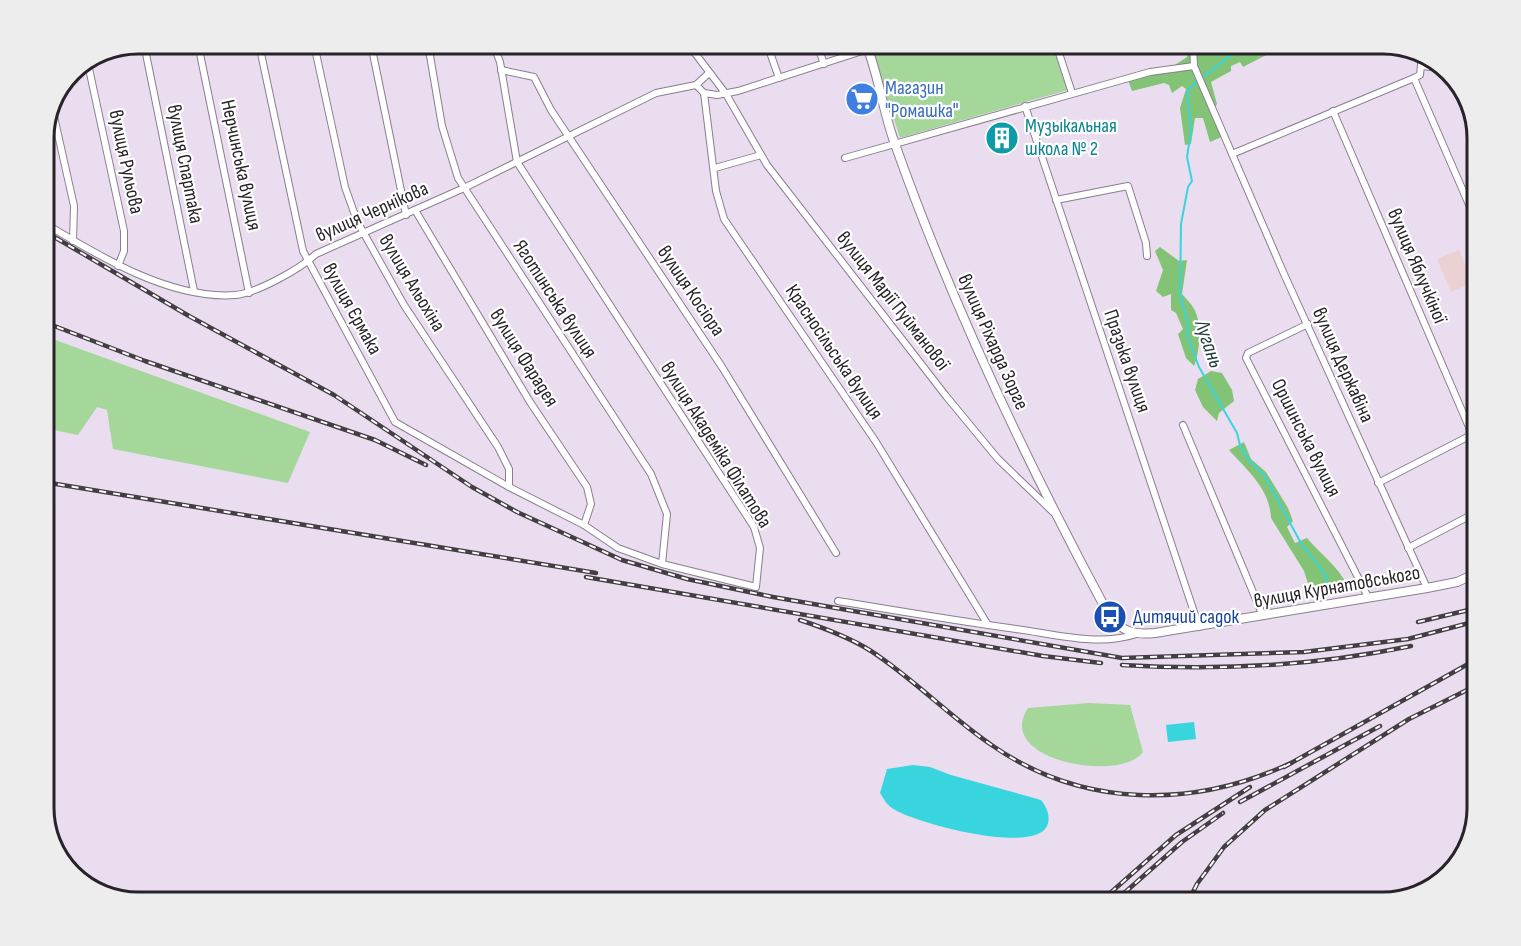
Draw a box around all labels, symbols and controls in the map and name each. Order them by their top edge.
place label: Магазин "Ромашка" [885,76,959,123]
supermarket icon: Магазин "Ромашка" [844,81,880,117]
street label: Нерчинська вулиця [215,97,267,233]
street label: вулиця Спартака [162,103,208,225]
street label: вулиця Рульова [103,108,149,216]
place label: Музыкальная школа № 2 [1025,114,1117,161]
building icon: Музыкальная школа № 2 [984,120,1020,156]
street label: вулиця Чернікова [312,177,432,247]
street label: вулиця Яблучкіної [1382,205,1452,328]
street label: вулиця Марії Пуйманової [831,227,956,376]
street label: вулиця Альохіна [374,230,450,336]
street label: Яготинська вулиця [508,235,602,363]
street label: вулиця Косіора [652,241,730,341]
street label: вулиця Єрмака [317,259,387,359]
street label: вулиця Ріхарда Зорге [952,270,1034,414]
street label: Красносільська вулиця [780,280,888,424]
street label: вулиця Державіна [1307,304,1379,426]
street label: вулиця Фарадея [484,305,564,411]
street label: Празька вулиця [1098,306,1156,416]
water label: Лугань [1189,316,1229,371]
street label: вулиця Академіка Філатова [655,357,777,533]
street label: Оршинська вулиця [1266,375,1346,501]
street label: вулиця Курнатовського [1252,561,1422,613]
bus stop icon: Дитячий садок [1092,599,1128,635]
place label: Дитячий садок [1133,605,1240,629]

